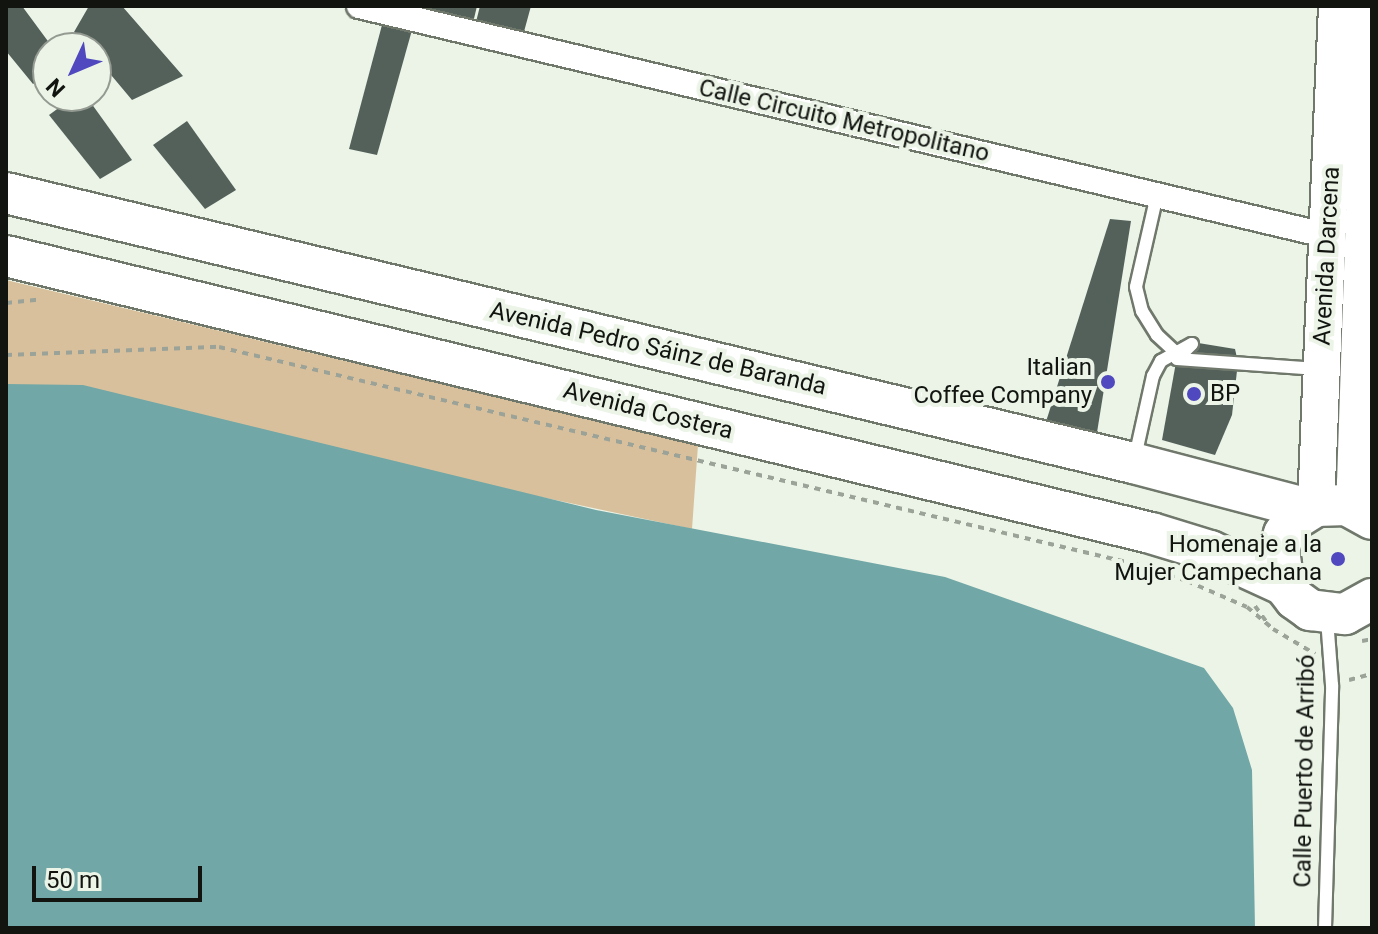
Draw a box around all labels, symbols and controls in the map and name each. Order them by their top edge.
north arrow [32,32,112,112]
text: N [41,73,70,102]
street label: Calle Circuito Metropolitano [696,74,992,168]
street label: Avenida Darcena [1308,166,1346,346]
street label: Avenida Pedro Sáinz de Baranda [487,296,829,402]
place label: Italian Coffee Company [913,354,1092,410]
marker: Italian Coffee Company [1099,373,1117,391]
street label: Avenida Costera [560,376,736,446]
place label: BP [1210,380,1240,408]
marker: BP [1185,385,1203,403]
place label: Homenaje a la Mujer Campechana [1114,531,1322,587]
marker: Homenaje a la Mujer Campechana [1329,550,1347,568]
street label: Calle Puerto de Arribó [1289,654,1321,888]
scale bar [36,850,206,900]
text: 50 m [46,866,100,894]

